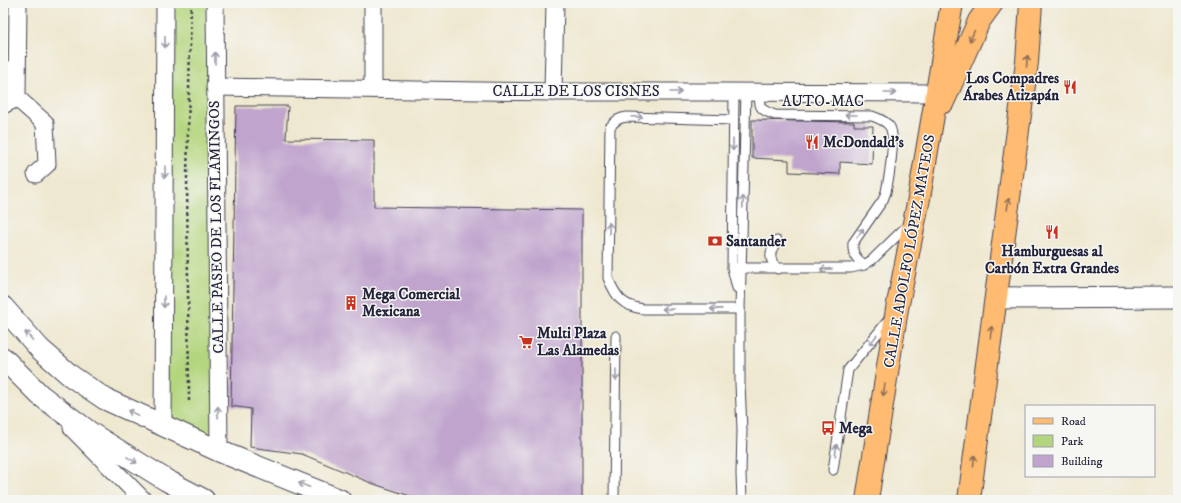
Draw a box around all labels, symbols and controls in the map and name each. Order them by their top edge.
one-way arrow [968,30,976,42]
one-way arrow [161,35,169,48]
one-way arrow [211,52,219,65]
one-way arrow [1023,55,1031,68]
place label: Los Compadres Árabes Atizapán [962,69,1059,105]
restaurant icon: Los Compadres Árabes Atizapán [1062,79,1078,95]
street label: CALLE DE LOS CISNES [492,82,660,101]
one-way arrow [669,88,682,96]
one-way arrow [883,89,896,97]
street label: AUTO-MAC [782,92,864,111]
street label: CALLE PASEO DE LOS FLAMINGOS [205,100,228,354]
one-way arrow [845,111,858,119]
one-way arrow [630,113,643,121]
place label: McDondald's [823,133,904,152]
street label: CALLE ADOLFO LÓPEZ MATEOS [880,133,939,369]
restaurant icon: McDondald's [804,134,820,150]
one-way arrow [729,138,737,151]
one-way arrow [161,165,169,178]
one-way arrow [739,196,747,209]
one-way arrow [1004,197,1012,210]
one-way arrow [605,222,613,235]
restaurant icon: Hamburguesas al Carbón Extra Grandes [1044,224,1060,240]
one-way arrow [856,228,864,239]
place label: Santander [726,232,787,251]
bank icon: Santander [707,233,723,249]
place label: Hamburguesas al Carbón Extra Grandes [985,242,1119,278]
one-way arrow [820,265,833,273]
place label: Mega Comercial Mexicana [362,285,461,321]
one-way arrow [160,295,168,308]
building icon: Mega Comercial Mexicana [343,295,359,311]
one-way arrow [662,305,675,313]
one-way arrow [710,305,723,313]
place label: Multi Plaza Las Alamedas [537,324,619,360]
one-way arrow [987,326,995,339]
one-way arrow [25,331,34,342]
supermarket icon: Multi Plaza Las Alamedas [518,334,534,350]
one-way arrow [868,334,877,345]
one-way arrow [612,368,620,381]
one-way arrow [880,383,888,396]
legend [1025,405,1155,477]
one-way arrow [214,406,222,419]
one-way arrow [127,408,139,416]
text: Road [1061,414,1086,429]
place label: Mega [839,419,873,438]
bus stop icon: Mega [820,420,836,436]
text: Park [1061,434,1083,449]
one-way arrow [832,444,840,457]
text: Building [1061,454,1102,469]
one-way arrow [971,455,978,468]
one-way arrow [126,456,138,464]
one-way arrow [299,481,311,489]

